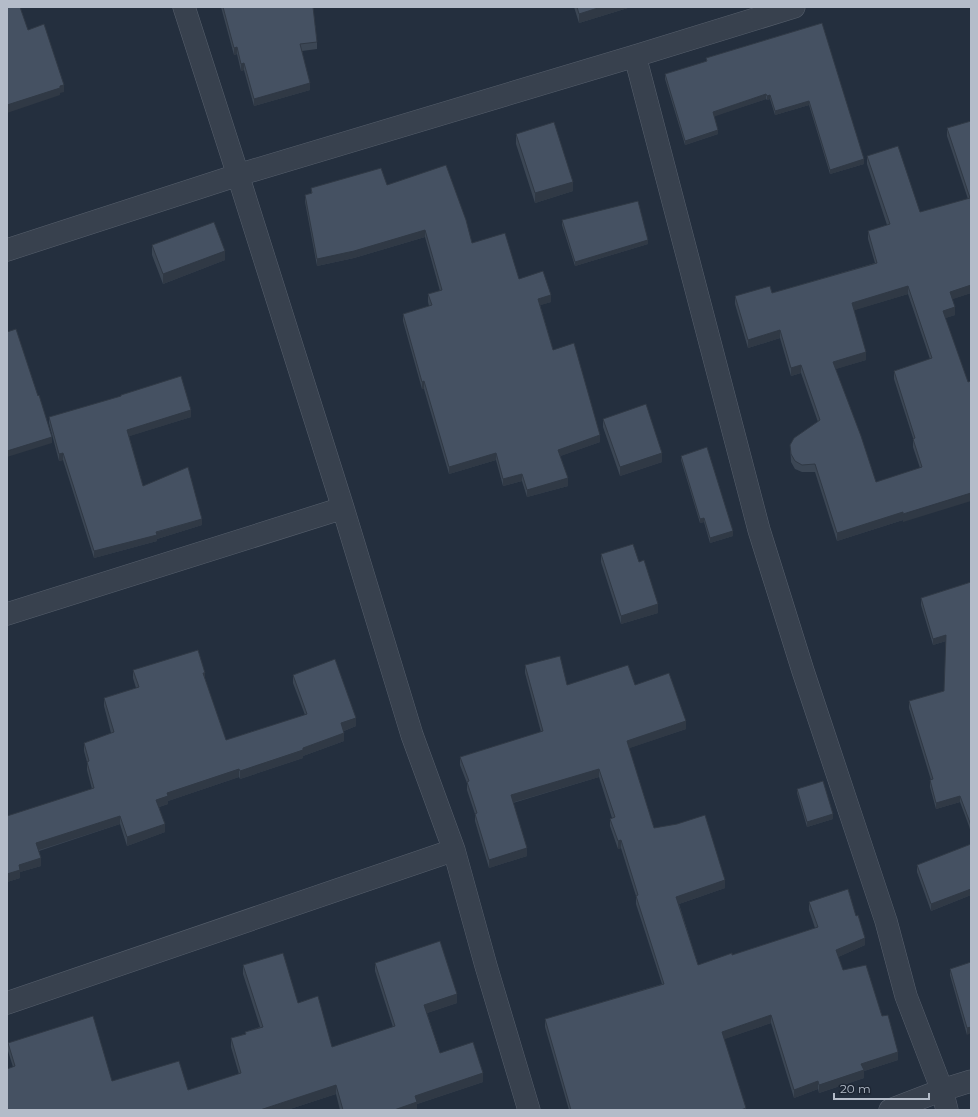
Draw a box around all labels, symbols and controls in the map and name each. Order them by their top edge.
scale bar [834,1075,929,1101]
text: 20 m [840,1081,871,1096]

